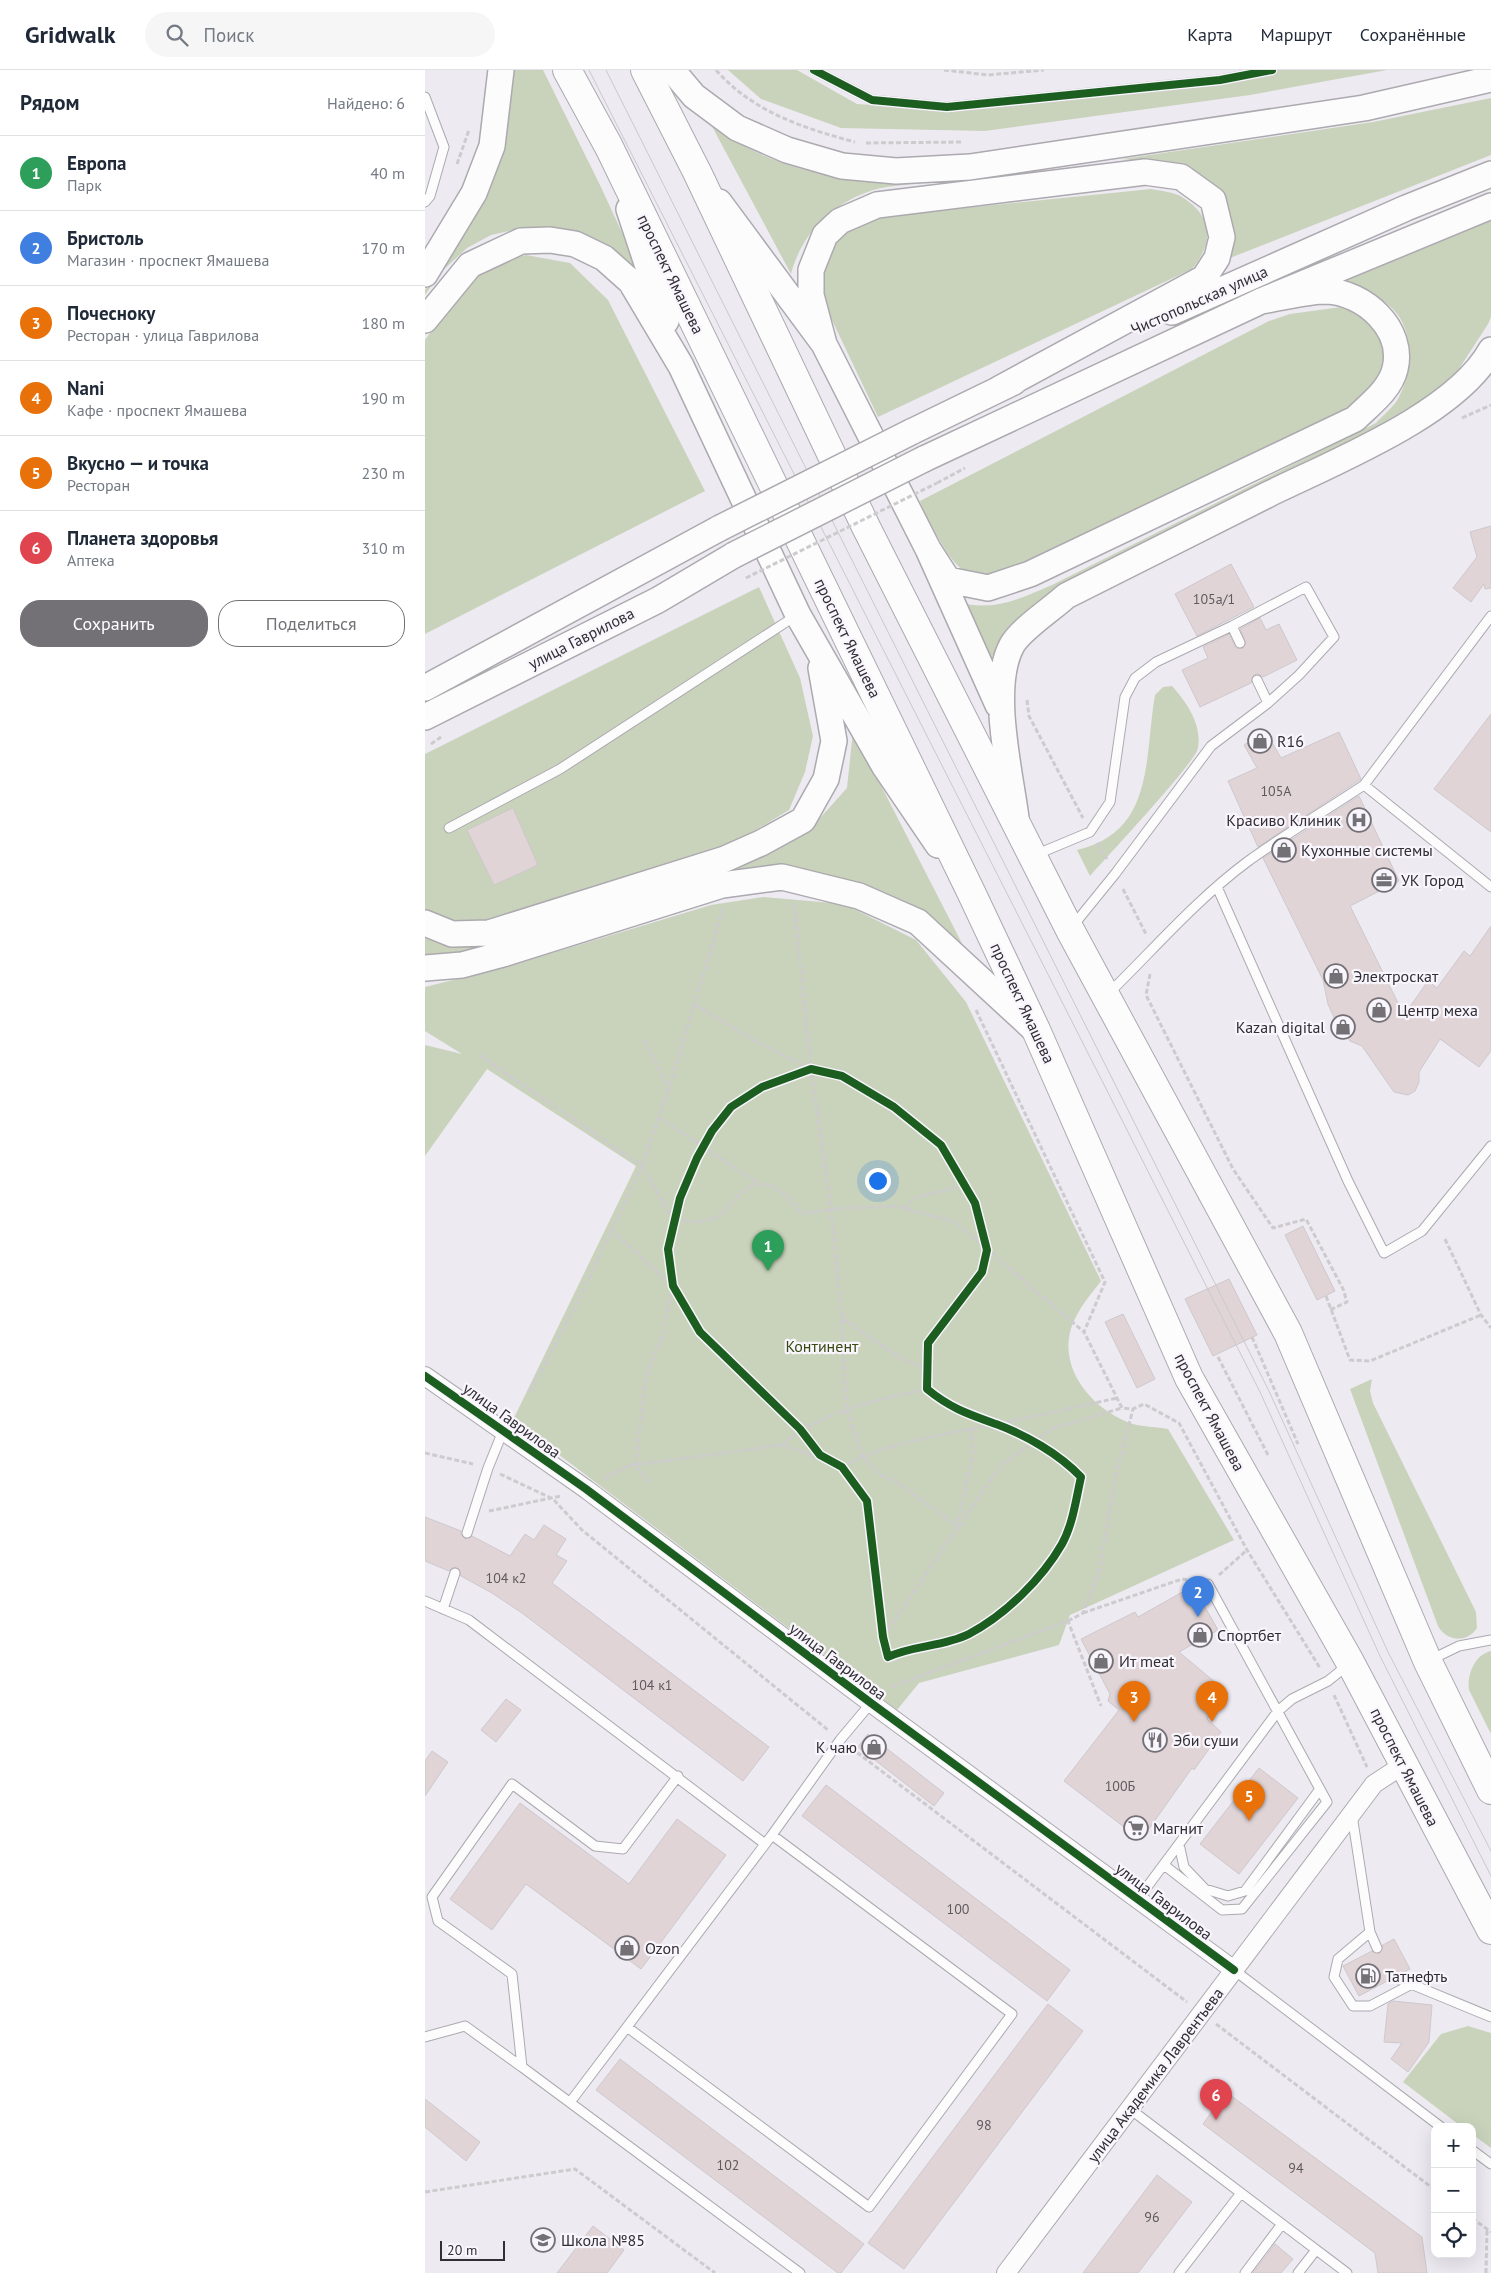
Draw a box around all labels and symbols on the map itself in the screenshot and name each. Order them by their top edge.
street label: проспект Ямашева [633,211,709,337]
street label: Чистопольская улица [1127,261,1271,339]
street label: проспект Ямашева [810,575,886,701]
house number: 105а/1 [1193,590,1235,608]
street label: улица Гаврилова [525,603,637,673]
shop icon: R16 [1247,728,1273,754]
place label: R16 [1277,731,1304,751]
house number: 105А [1260,782,1292,800]
hospital icon: Красиво Клиник [1346,807,1372,833]
place label: Красиво Клиник [1226,810,1341,830]
shop icon: Кухонные системы [1271,837,1297,863]
place label: Кухонные системы [1301,840,1433,860]
office icon: УК Город [1371,867,1397,893]
place label: УК Город [1401,870,1464,890]
street label: проспект Ямашева [986,940,1060,1066]
shop icon: Электроскат [1323,963,1349,989]
place label: Электроскат [1353,966,1439,986]
shop icon: Центр меха [1366,997,1392,1023]
place label: Центр меха [1397,1000,1478,1020]
shop icon: Kazan digital [1330,1014,1356,1040]
place label: Kazan digital [1236,1017,1325,1037]
your location [865,1168,891,1194]
pin: 1 [752,1230,784,1271]
park label: Континент [786,1336,859,1356]
street label: проспект Ямашева [1170,1350,1250,1474]
street label: улица Гаврилова [459,1378,565,1462]
house number: 104 к2 [486,1569,526,1587]
pin: 2 [1182,1576,1214,1617]
street label: улица Гаврилова [786,1618,890,1704]
shop icon: Спортбет [1187,1622,1213,1648]
place label: Спортбет [1217,1625,1282,1645]
shop icon: Ит meat [1088,1648,1114,1674]
place label: Ит meat [1119,1651,1175,1671]
house number: 104 к1 [632,1676,672,1694]
pin: 3 [1118,1681,1150,1722]
pin: 4 [1196,1681,1228,1722]
street label: проспект Ямашева [1366,1704,1444,1830]
restaurant icon: Эби суши [1142,1727,1168,1753]
place label: Эби суши [1173,1730,1239,1750]
shop icon: К чаю [861,1734,887,1760]
place label: К чаю [816,1737,857,1757]
house number: 100Б [1105,1777,1136,1795]
pin: 5 [1233,1780,1265,1821]
supermarket icon: Магнит [1123,1815,1149,1841]
place label: Магнит [1153,1818,1204,1838]
street label: улица Гаврилова [1112,1858,1216,1944]
house number: 100 [947,1900,970,1918]
shop icon: Ozon [614,1935,640,1961]
place label: Ozon [645,1938,680,1958]
fuel station icon: Татнефть [1355,1963,1381,1989]
place label: Татнефть [1385,1966,1447,1986]
street label: улица Академика Лаврентьева [1083,1984,1227,2166]
pin: 6 [1200,2079,1232,2120]
house number: 98 [976,2116,992,2134]
house number: 102 [717,2156,739,2174]
house number: 94 [1288,2159,1304,2177]
house number: 96 [1144,2208,1160,2226]
school or university icon: Школа №85 [530,2227,556,2253]
place label: Школа №85 [561,2230,645,2250]
scale bar [440,2238,505,2261]

